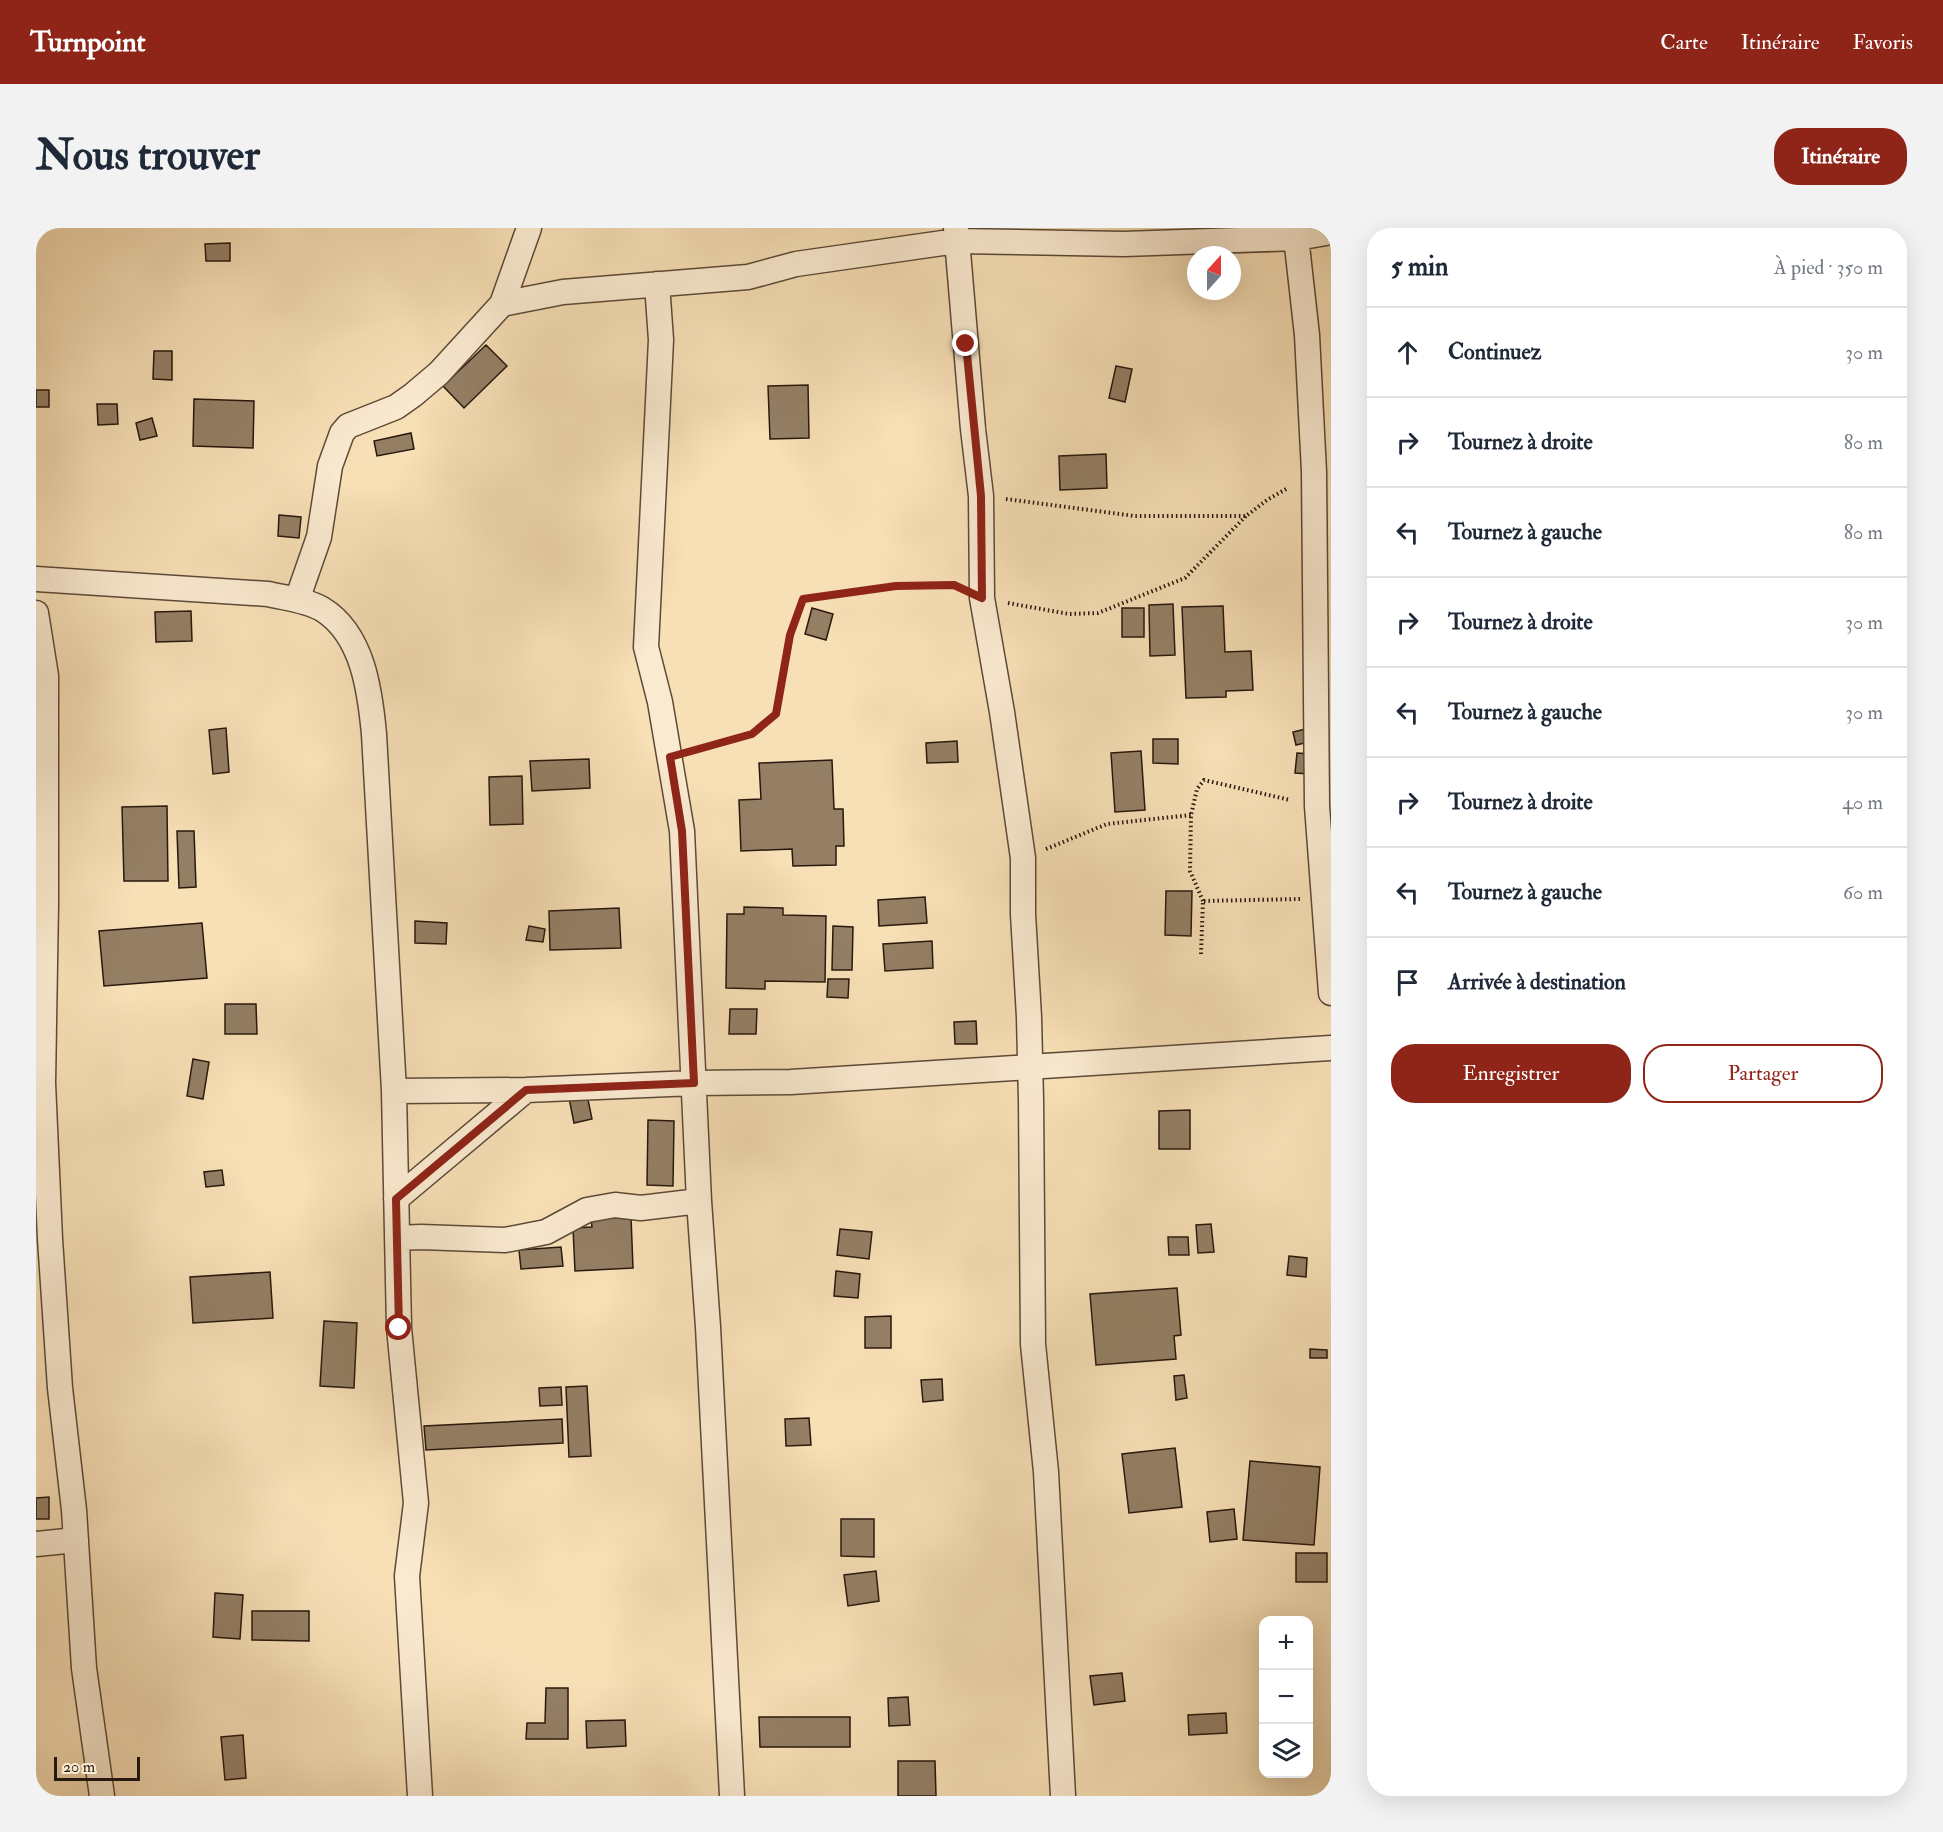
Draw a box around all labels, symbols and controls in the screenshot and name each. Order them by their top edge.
text: Turnpoint [30,25,146,60]
text: Carte [1660,29,1708,56]
text: Itinéraire [1741,29,1819,56]
text: Favoris [1852,29,1913,56]
button: Itinéraire [1774,128,1907,185]
text: Nous trouver [36,130,260,182]
north arrow [1187,246,1241,300]
text: 5 min [1391,251,1448,283]
text: À pied · 350 m [1774,255,1883,280]
route end [952,330,978,356]
icon: ahead [1391,336,1424,369]
text: Continuez [1448,338,1541,366]
text: 30 m [1845,340,1883,365]
icon: right [1391,426,1424,459]
text: Tournez à droite [1448,428,1593,456]
text: 80 m [1844,430,1883,455]
icon: left [1391,516,1424,549]
text: Tournez à gauche [1448,518,1602,546]
text: 80 m [1844,520,1883,545]
icon: right [1391,606,1424,639]
text: Tournez à droite [1448,608,1593,636]
text: 30 m [1845,610,1883,635]
icon: left [1391,696,1424,729]
text: Tournez à gauche [1448,698,1602,726]
text: 30 m [1845,700,1883,725]
icon: right [1391,786,1424,819]
text: Tournez à droite [1448,788,1593,816]
text: 40 m [1842,790,1883,815]
icon: left [1391,876,1424,909]
text: Tournez à gauche [1448,878,1602,906]
text: 60 m [1843,880,1883,905]
icon: arrive [1391,966,1424,999]
text: Arrivée à destination [1448,968,1626,996]
button: Enregistrer [1391,1044,1631,1103]
button: Partager [1643,1044,1883,1103]
route start [385,1314,411,1340]
map controls [1259,1616,1313,1778]
button: + [1259,1616,1313,1670]
button: − [1259,1670,1313,1724]
button: layers [1259,1724,1313,1778]
scale bar [54,1754,140,1782]
text: 20 m [63,1757,95,1777]

